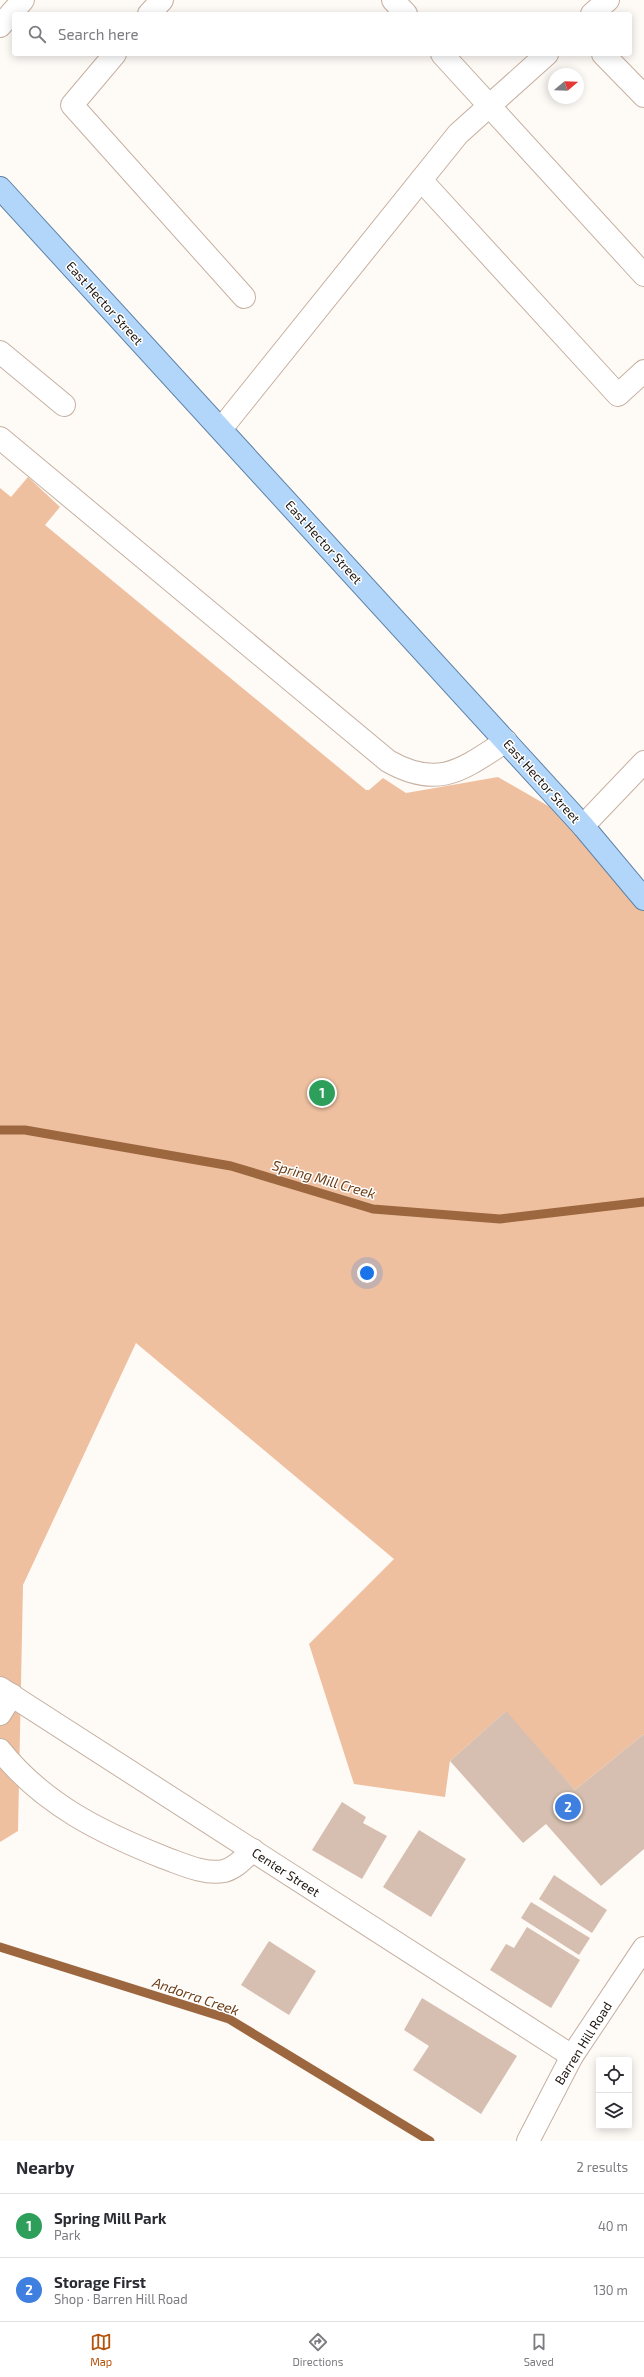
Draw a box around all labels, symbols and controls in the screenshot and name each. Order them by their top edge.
search box [12,12,632,56]
icon: search [26,23,48,45]
text: Search here [58,25,139,43]
north arrow [548,68,584,104]
street label: East Hector Street [63,258,147,348]
street label: East Hector Street [282,497,366,587]
street label: East Hector Street [500,736,584,826]
pin: 1 [309,1078,335,1108]
water label: Spring Mill Creek [270,1156,378,1202]
your location [357,1263,377,1283]
pin: 2 [555,1792,581,1822]
street label: Center Street [249,1844,323,1900]
water label: Andorra Creek [149,1973,242,2019]
street label: Barren Hill Road [551,1998,615,2088]
map controls [596,2057,632,2129]
button: locate [596,2057,632,2093]
button: layers [596,2093,632,2129]
text: Nearby [16,2157,74,2177]
text: 2 results [576,2159,628,2175]
text: Spring Mill Park [54,2209,166,2227]
text: 1 [26,2218,32,2234]
text: 40 m [598,2218,628,2234]
text: Park [54,2227,81,2243]
text: Storage First [54,2273,146,2291]
text: 2 [25,2282,33,2298]
text: 130 m [593,2282,628,2298]
text: Shop · Barren Hill Road [54,2291,188,2307]
tab: Map [90,2331,112,2368]
tab: Directions [293,2331,343,2368]
tab: Saved [524,2331,554,2368]

